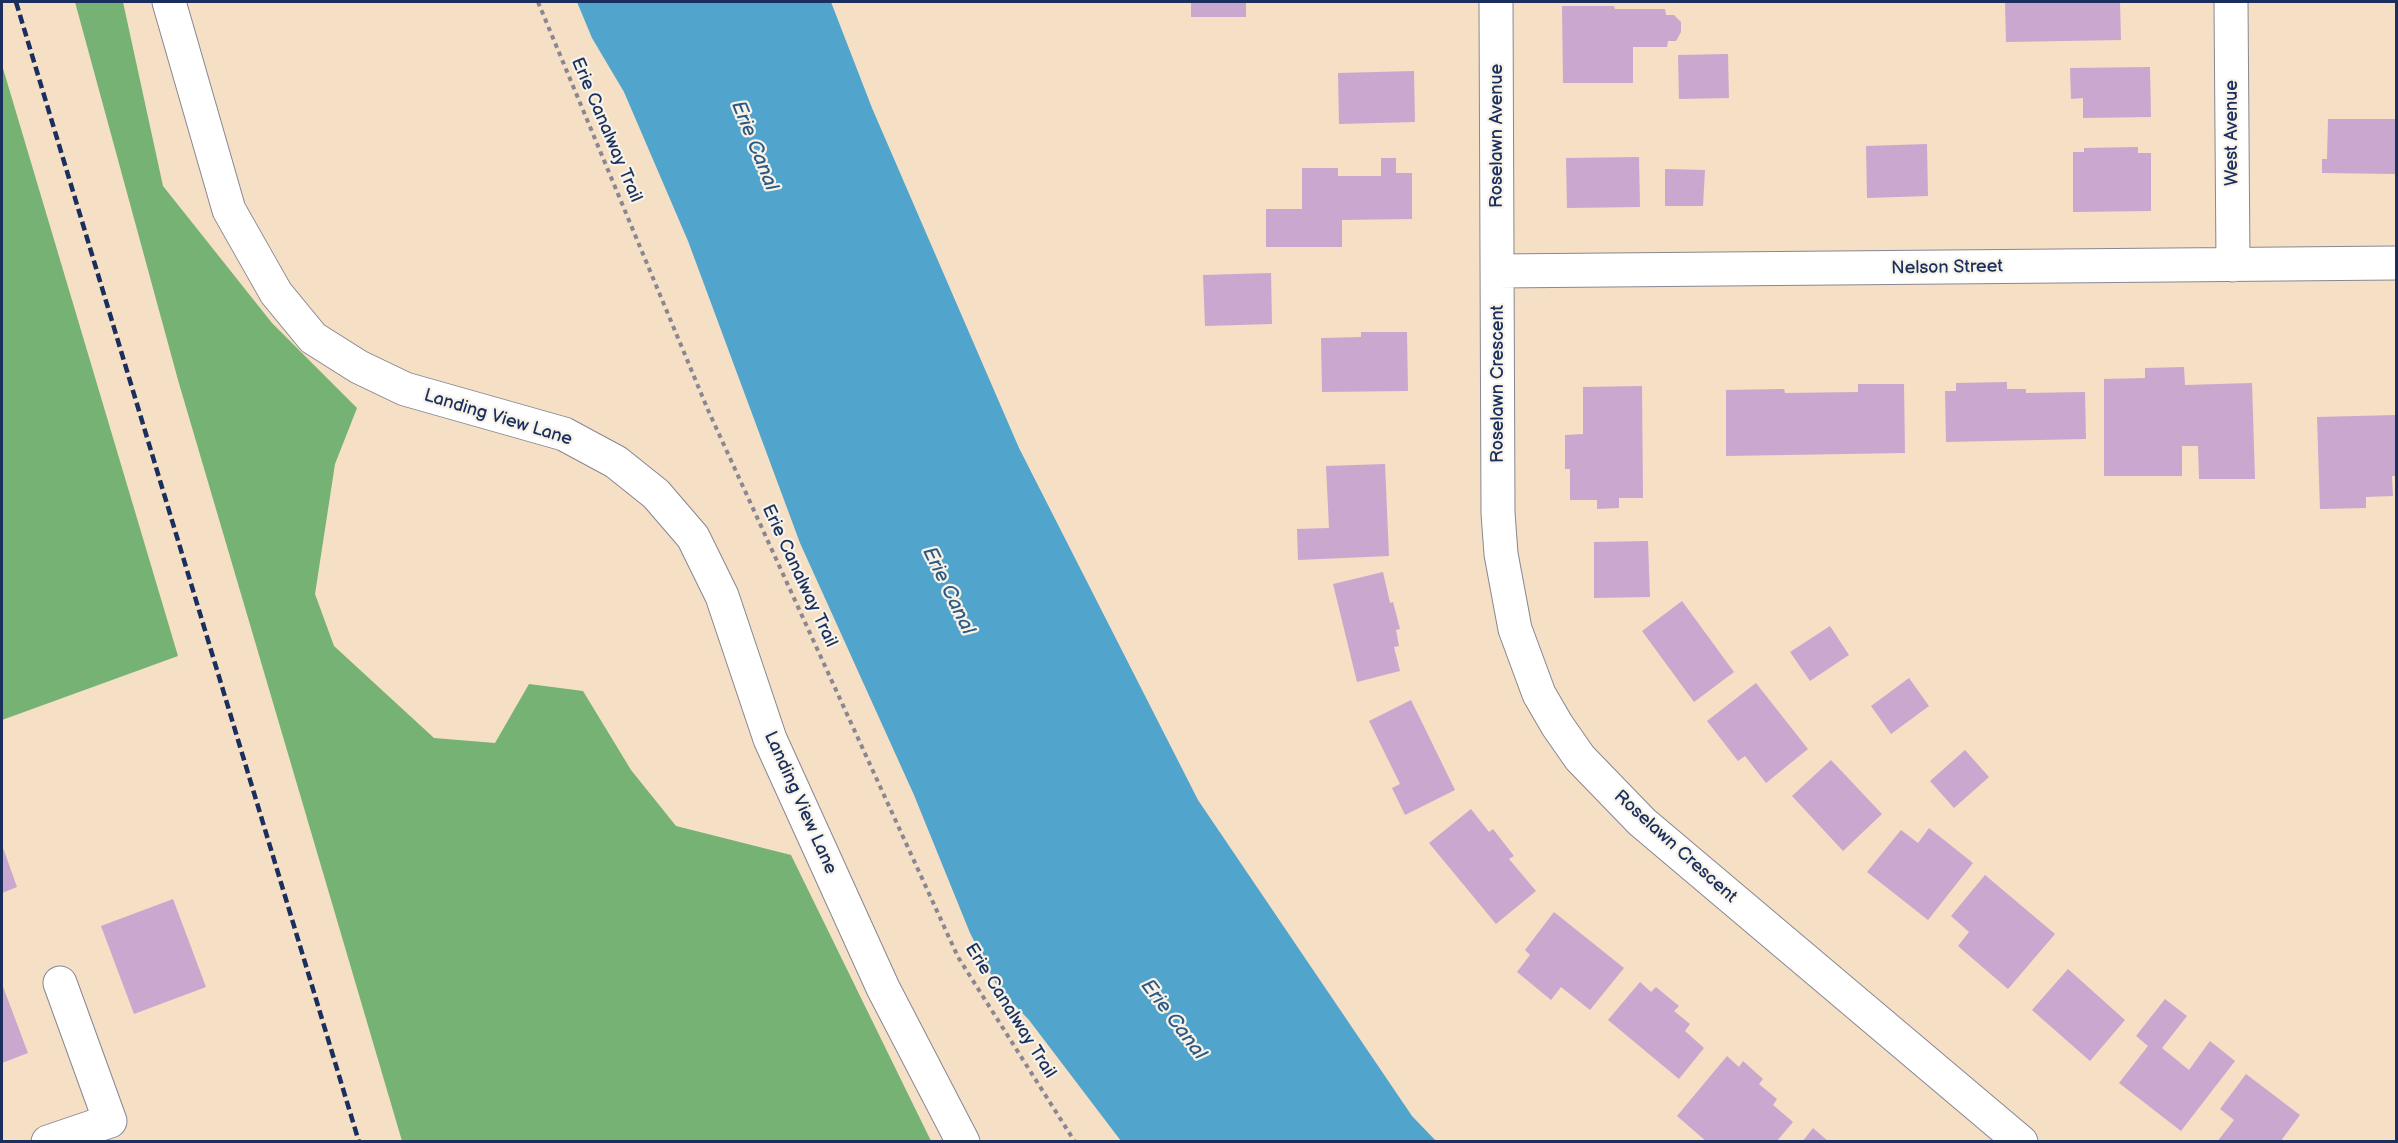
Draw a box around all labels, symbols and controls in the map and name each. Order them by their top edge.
street label: Erie Canalway Trail [566,54,646,206]
street label: Roselawn Avenue [1486,64,1508,208]
street label: West Avenue [2221,80,2243,186]
water label: Erie Canal [725,98,783,194]
street label: Nelson Street [1891,256,2003,280]
street label: Roselawn Crescent [1487,305,1509,463]
street label: Landing View Lane [421,385,575,451]
street label: Erie Canalway Trail [756,501,842,651]
water label: Erie Canal [917,543,979,639]
street label: Landing View Lane [759,728,841,878]
street label: Roselawn Crescent [1609,786,1741,908]
street label: Erie Canalway Trail [960,940,1060,1082]
water label: Erie Canal [1135,975,1211,1065]

